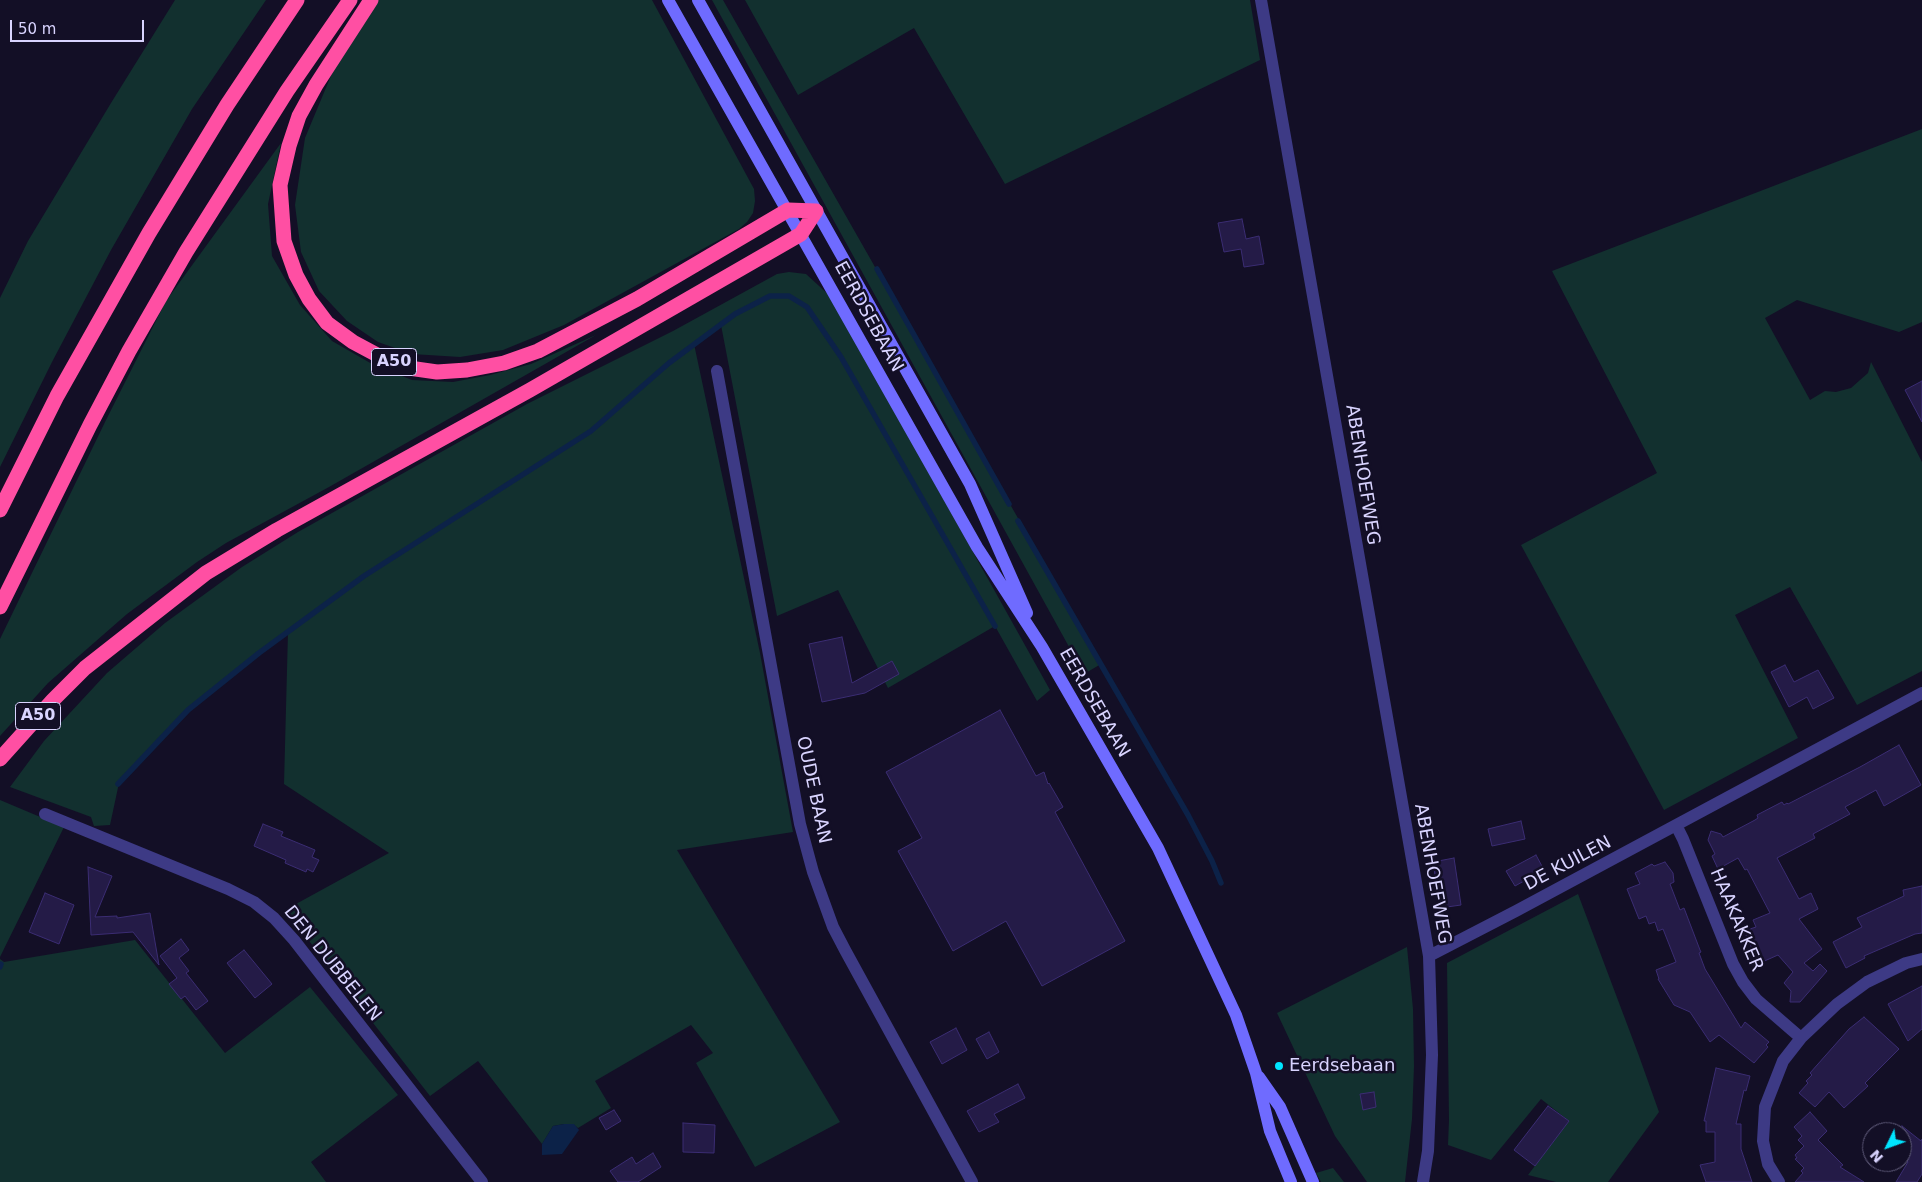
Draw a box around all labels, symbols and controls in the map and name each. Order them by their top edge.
scale bar [12,10,146,42]
text: 50 m [18,20,56,38]
street label: EERDSEBAAN [829,258,907,376]
road number: A50 [372,348,416,376]
street label: ABENHOEFWEG [1340,403,1384,547]
street label: EERDSEBAAN [1054,644,1134,762]
road number: A50 [15,702,60,729]
street label: OUDE BAAN [791,734,835,846]
street label: ABENHOEFWEG [1409,802,1455,946]
street label: DE KUILEN [1521,832,1615,896]
street label: HAAKAKKER [1705,865,1767,975]
street label: DEN DUBBELEN [279,902,385,1026]
place label: Eerdsebaan [1289,1055,1395,1077]
marker: Eerdsebaan [1273,1060,1285,1072]
north arrow [1862,1122,1912,1172]
text: N [1867,1147,1886,1166]

